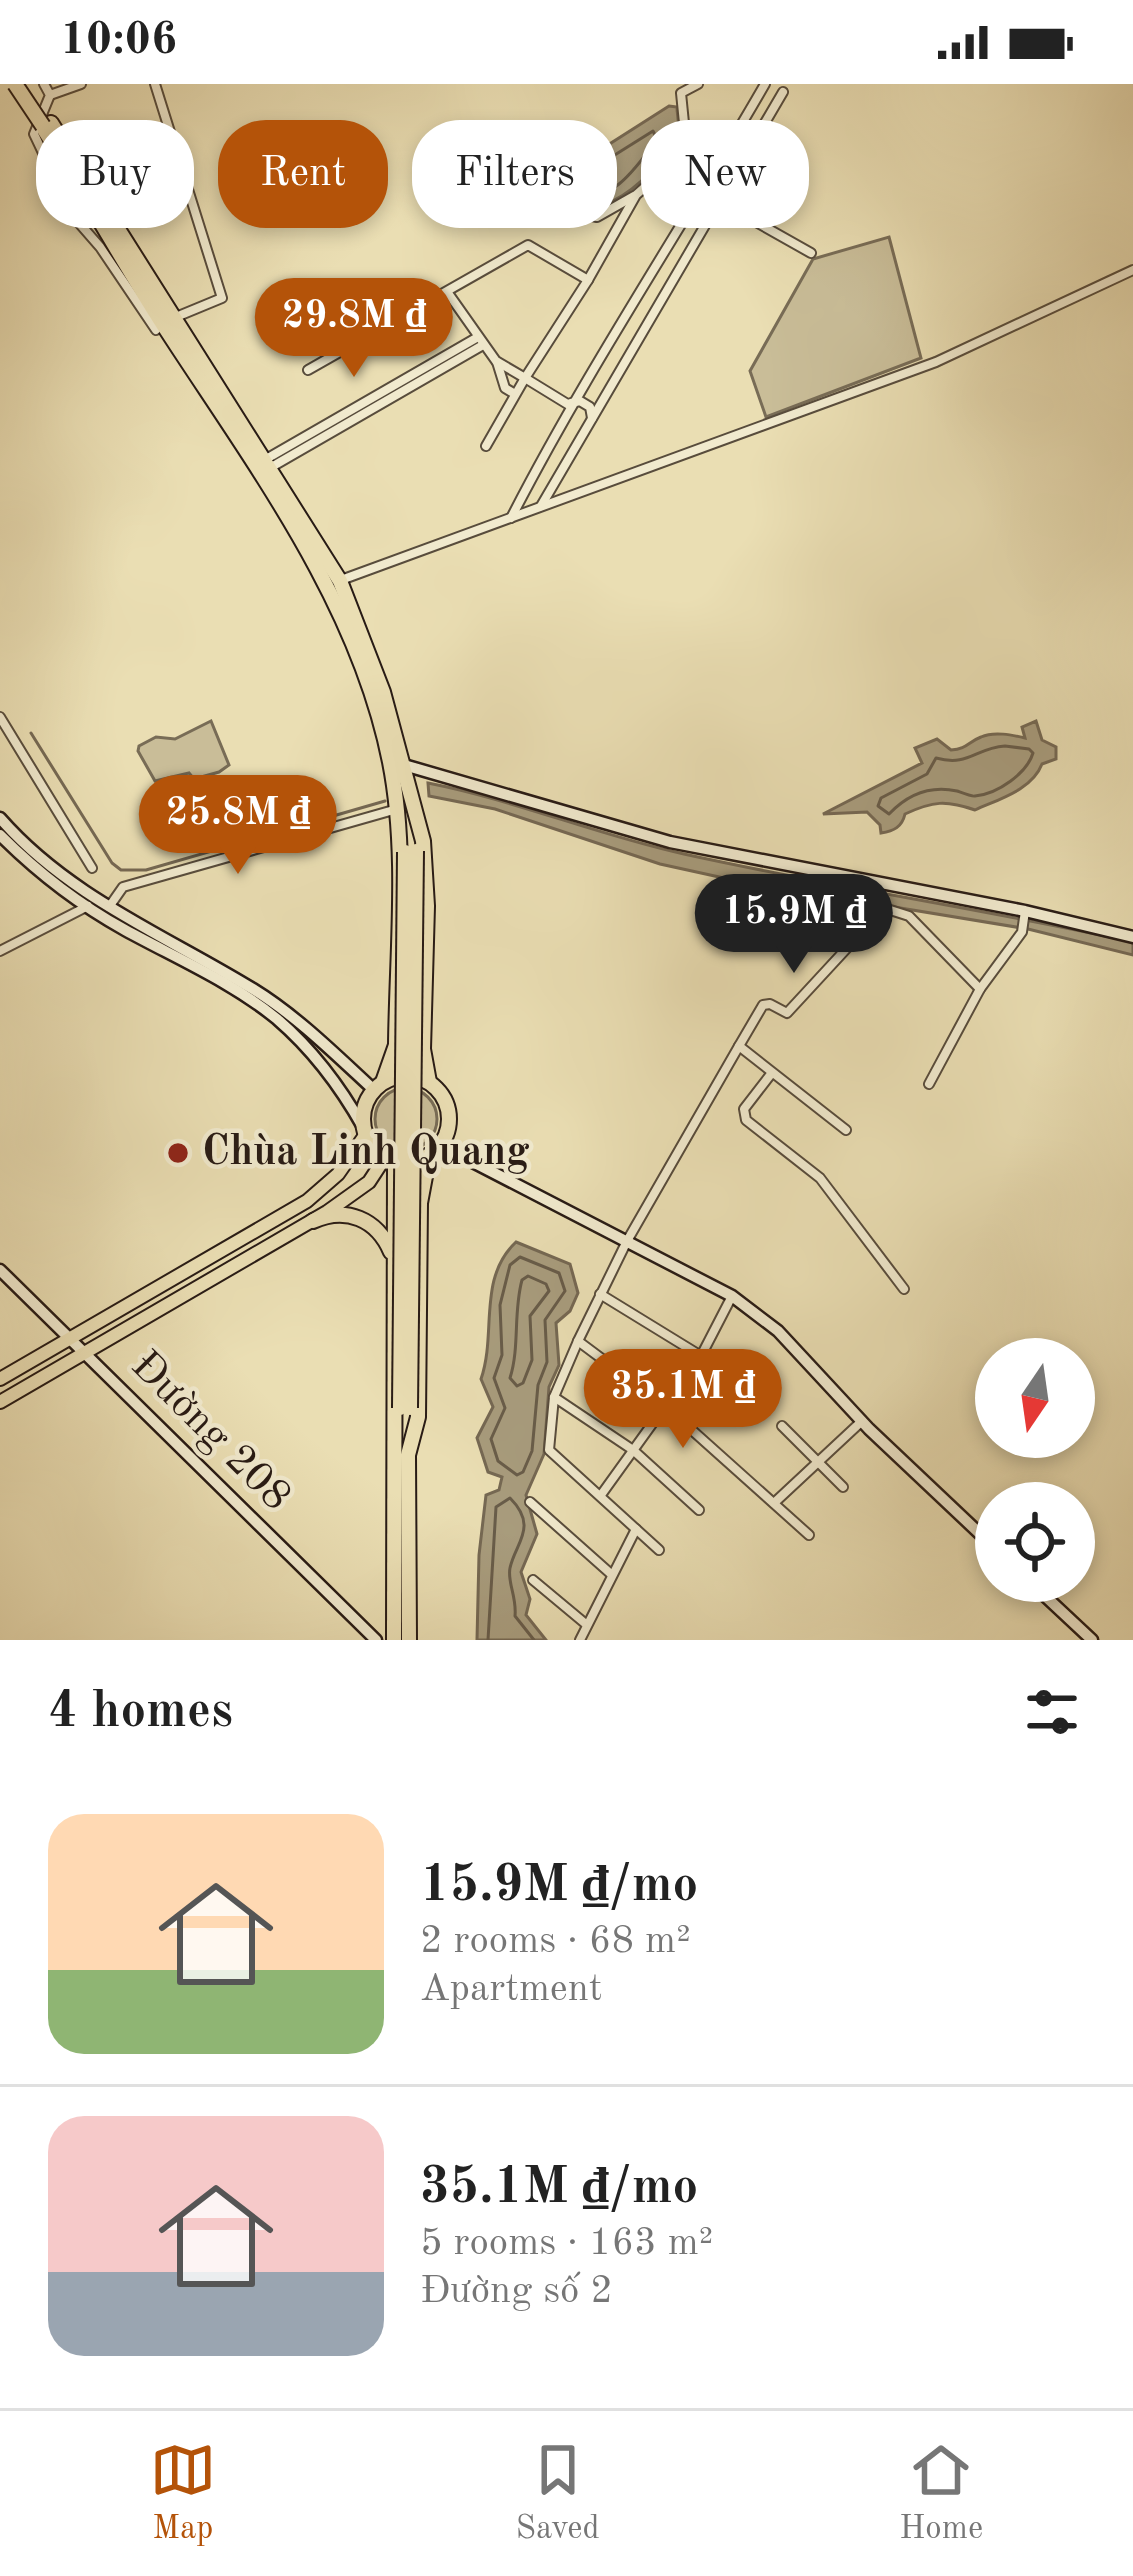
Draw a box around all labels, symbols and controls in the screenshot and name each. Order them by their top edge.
text: 10:06 [60,19,177,64]
chip: Buy [36,120,194,228]
chip: Rent [218,120,388,228]
chip: Filters [412,120,617,228]
chip: New [641,120,809,228]
pin: 29.8M ₫ [243,278,465,380]
text: 29.8M ₫ [282,297,426,336]
pin: 25.8M ₫ [127,775,349,877]
text: 25.8M ₫ [166,794,310,833]
pin: 15.9M ₫ [683,874,905,976]
text: 15.9M ₫ [722,893,866,932]
place label: Chùa Linh Quang [202,1132,530,1174]
marker: Chùa Linh Quang [165,1140,191,1166]
north arrow [975,1338,1095,1458]
map controls [975,1338,1095,1602]
street label: Đường 208 [122,1344,298,1520]
pin: 35.1M ₫ [572,1349,794,1451]
text: 35.1M ₫ [611,1368,755,1407]
button: locate [975,1482,1095,1602]
icon: filters [1019,1679,1085,1745]
text: 4 homes [48,1687,233,1738]
text: 15.9M ₫/mo [420,1861,698,1912]
icon: home [144,1862,288,2006]
text: 2 rooms · 68 m² [420,1922,691,1961]
text: Apartment [420,1970,603,2009]
text: 35.1M ₫/mo [420,2163,698,2214]
icon: home [144,2164,288,2308]
text: 5 rooms · 163 m² [420,2224,713,2263]
text: Đường số 2 [420,2272,613,2311]
tab: Map [150,2437,216,2550]
tab: Saved [516,2437,600,2550]
tab: Home [899,2437,983,2550]

